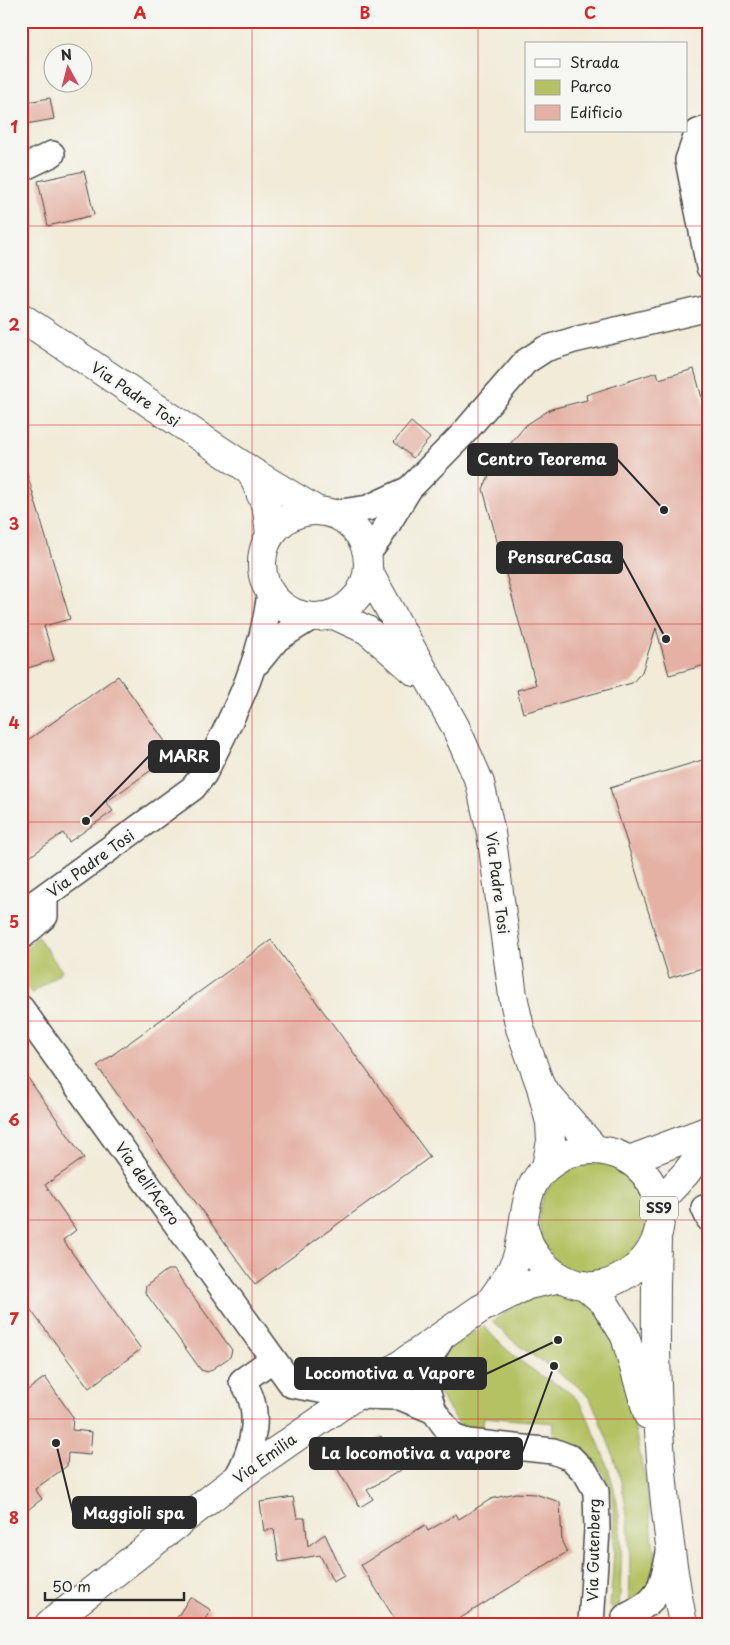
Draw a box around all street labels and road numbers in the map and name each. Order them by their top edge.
street label: Via Padre Tosi [87,355,185,432]
street label: Via Padre Tosi [42,823,139,902]
street label: Via Padre Tosi [481,830,516,935]
street label: Via dell'Acero [110,1137,186,1230]
road number: SS9 [640,1196,678,1220]
street label: Via Emilia [228,1426,301,1489]
street label: Via Gutenberg [580,1498,605,1602]

